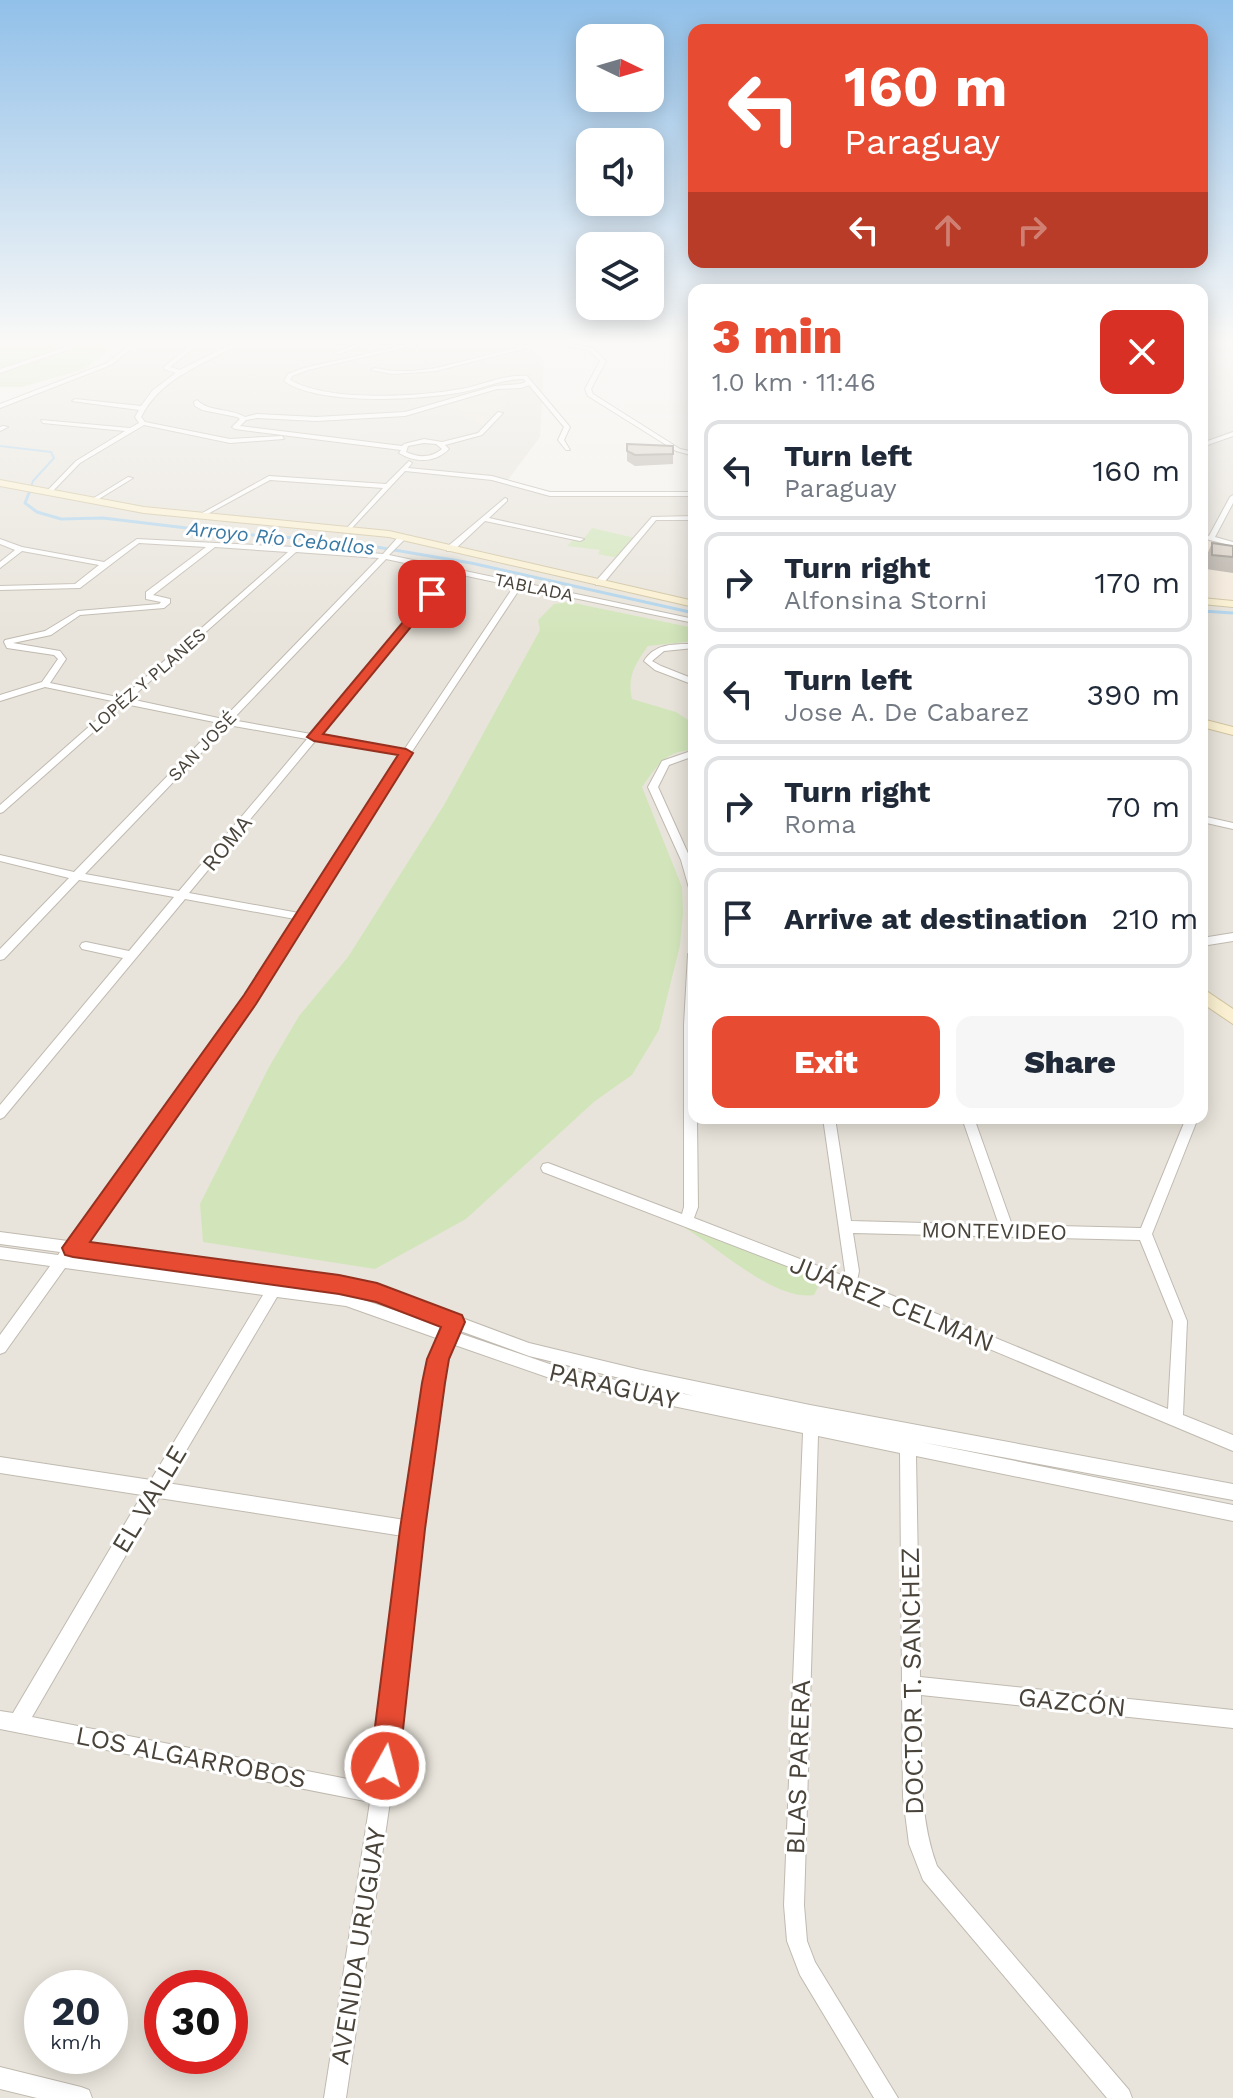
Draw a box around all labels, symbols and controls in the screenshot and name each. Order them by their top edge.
north arrow [576,24,664,112]
map controls [576,24,664,320]
text: 160 m [844,54,1007,120]
icon: left [712,56,816,160]
text: Paraguay [844,121,1000,163]
button: sound [576,128,664,216]
icon: left [842,208,886,252]
icon: ahead [926,208,970,252]
icon: right [1010,208,1054,252]
button: layers [576,232,664,320]
text: 3 min [712,308,843,365]
button: close [1100,310,1184,394]
text: 1.0 km · 11:46 [712,367,876,397]
text: Turn left [784,438,912,473]
icon: left [716,448,760,492]
text: 160 m [1093,453,1180,488]
text: Paraguay [784,473,897,503]
water label: Arroyo Río Ceballos [185,516,376,560]
text: Turn right [784,550,930,585]
pin [398,560,466,628]
icon: right [716,560,760,604]
text: 170 m [1095,565,1180,600]
street label: TABLADA [493,568,575,606]
icon: arrive [410,572,454,616]
text: Alfonsina Storni [784,585,987,615]
street label: LOPÉZ Y PLANES [84,623,210,737]
text: Turn left [784,662,912,697]
icon: left [716,672,760,716]
text: 390 m [1087,677,1180,712]
text: Jose A. De Cabarez [784,697,1029,727]
street label: SAN JOSÉ [164,707,240,785]
text: Turn right [784,774,930,809]
icon: right [716,784,760,828]
text: 70 m [1106,789,1180,824]
text: Roma [784,809,856,839]
street label: ROMA [197,810,257,876]
icon: arrive [716,896,760,940]
text: Arrive at destination [784,901,1088,936]
text: 210 m [1112,901,1198,936]
button: Exit [712,1016,940,1108]
button: Share [956,1016,1184,1108]
street label: MONTEVIDEO [921,1217,1067,1245]
street label: JUÁREZ CELMAN [786,1248,998,1358]
street label: PARAGUAY [546,1356,682,1416]
street label: EL VALLE [105,1440,193,1558]
street label: DOCTOR T. SANCHEZ [895,1547,929,1815]
street label: BLAS PARERA [780,1679,816,1855]
street label: GAZCÓN [1017,1681,1127,1723]
street label: LOS ALGARROBOS [73,1720,309,1794]
position arrow [343,1724,427,1808]
street label: AVENIDA URUGUAY [324,1825,392,2067]
speed limit sign: 30 [144,1970,248,2074]
text: 20 [51,1988,101,2035]
text: km/h [50,2030,102,2054]

